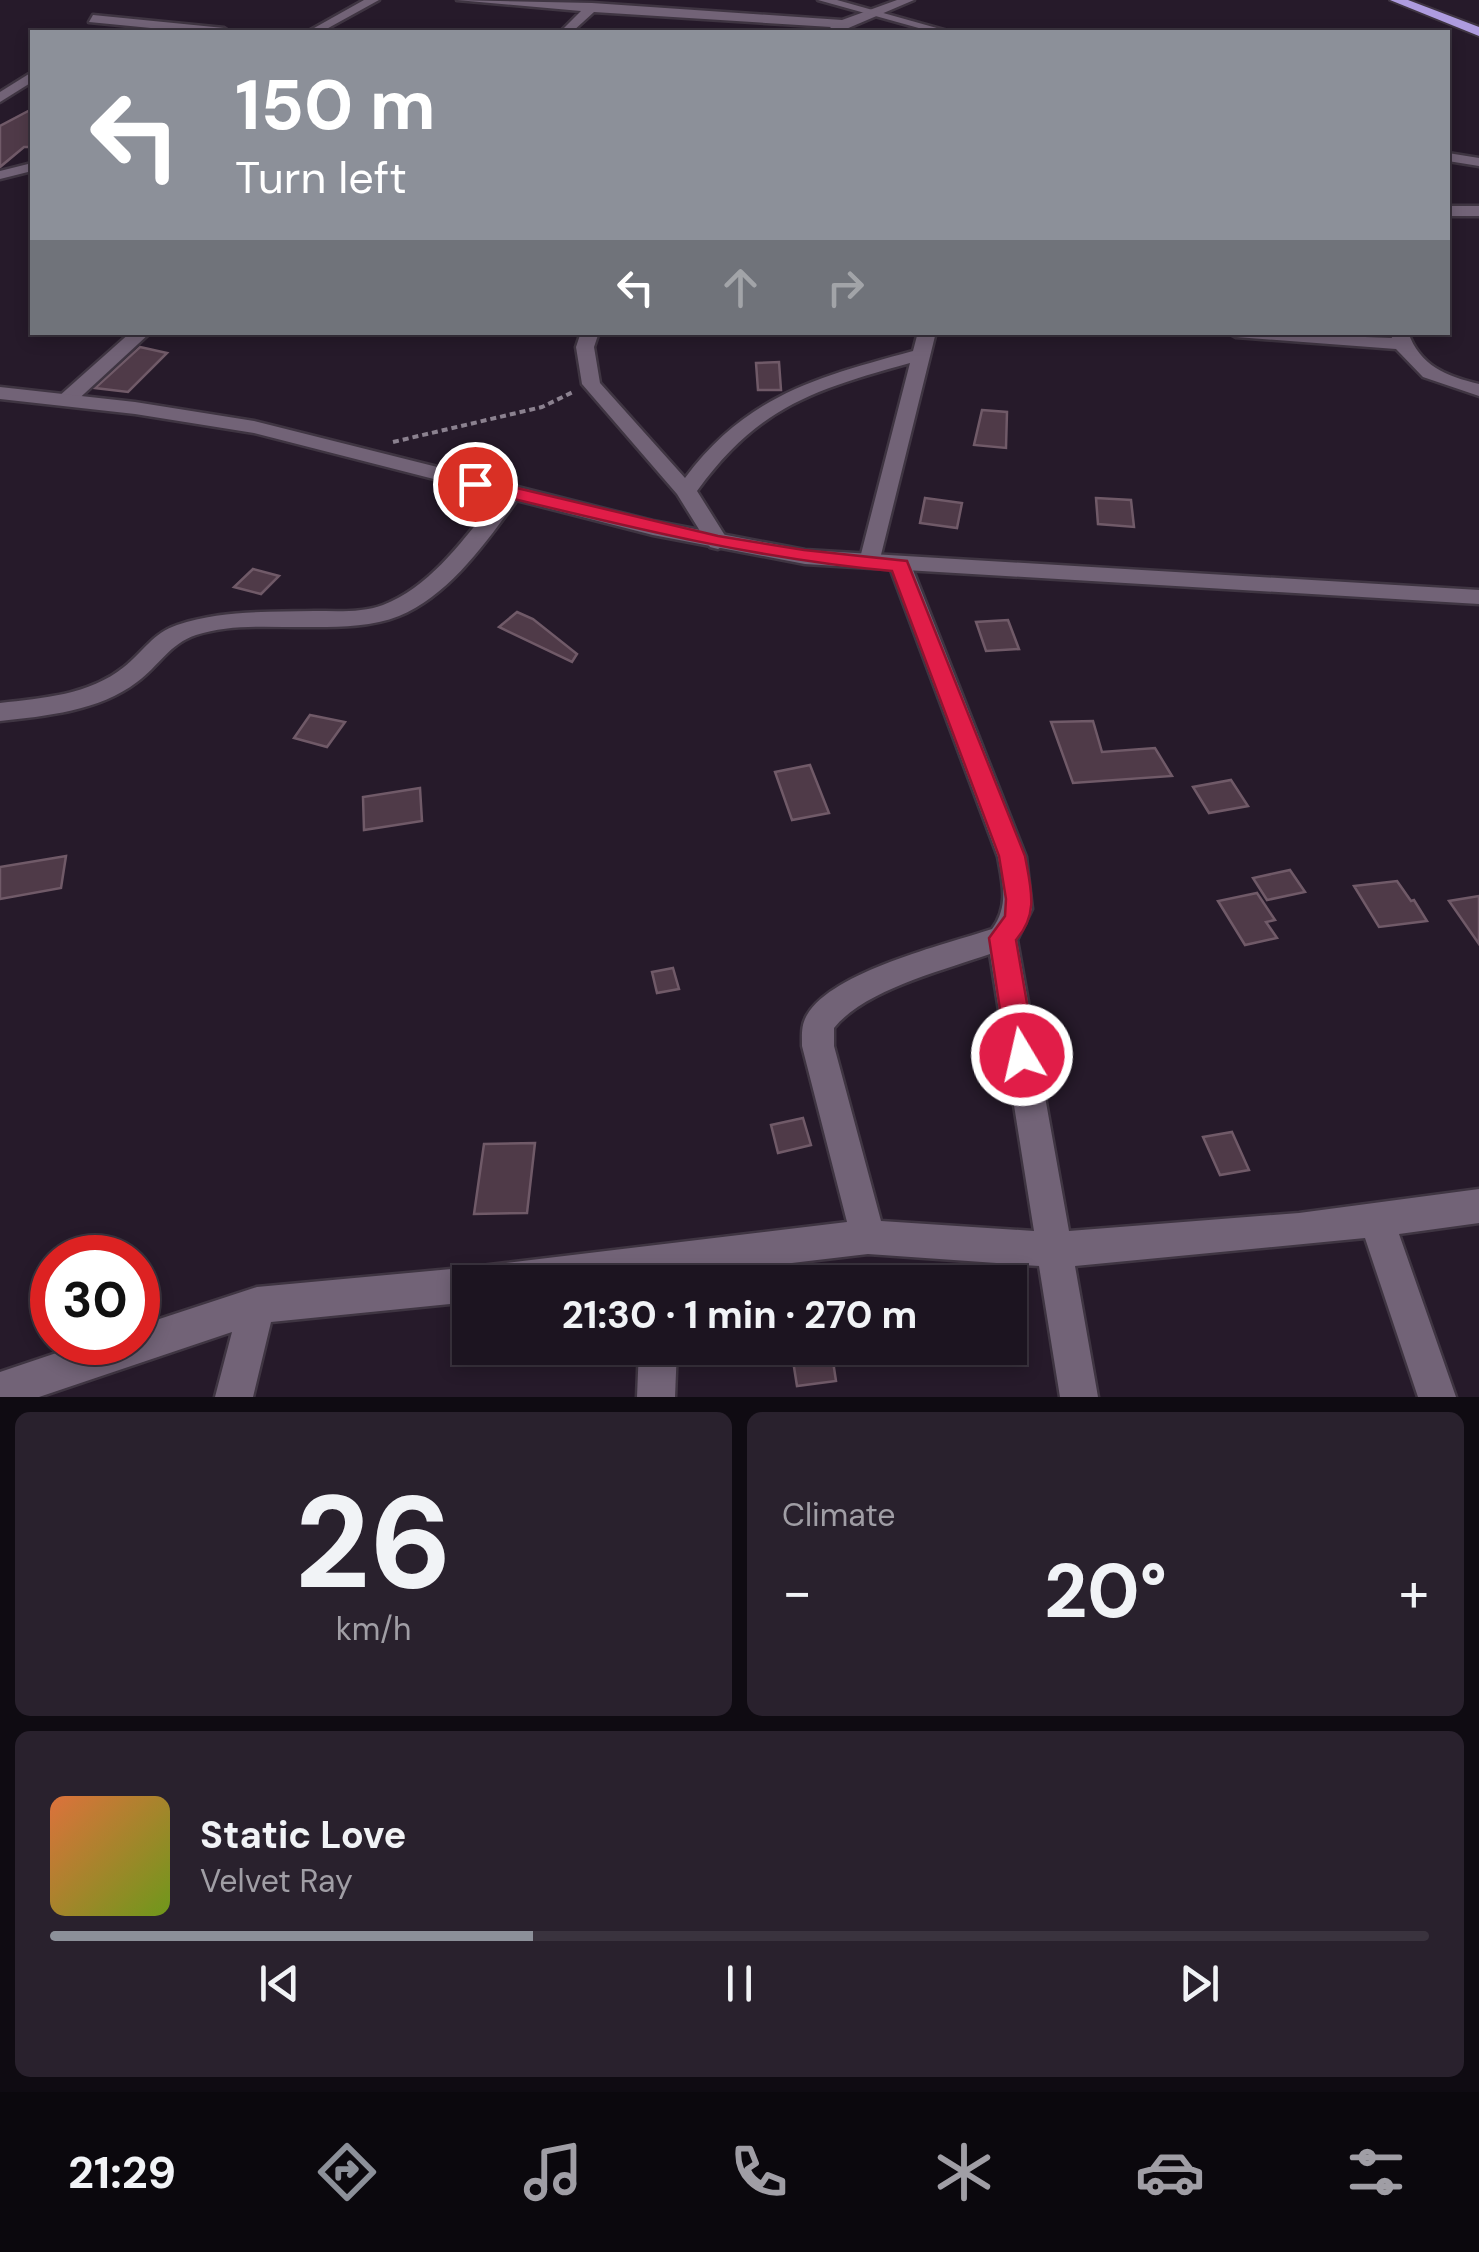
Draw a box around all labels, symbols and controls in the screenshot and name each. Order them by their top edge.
text: 150 m [235,60,436,151]
icon: left [70,70,200,200]
text: Turn left [235,148,407,207]
icon: left [608,260,663,315]
icon: ahead [713,260,768,315]
icon: right [818,260,873,315]
pin [433,442,518,527]
icon: arrive [448,457,503,512]
position arrow [970,1003,1074,1107]
speed limit sign: 30 [30,1235,160,1365]
text: 21:30 · 1 min · 270 m [562,1290,917,1340]
text: 26 [295,1458,452,1627]
text: Climate [782,1494,896,1536]
text: 20° [1044,1543,1167,1640]
text: − [782,1556,812,1628]
text: + [1399,1556,1429,1628]
text: km/h [336,1608,411,1650]
text: Static Love [200,1810,406,1860]
text: Velvet Ray [200,1860,353,1902]
icon: previous [252,1956,307,2011]
icon: pause [712,1956,767,2011]
icon: next [1172,1956,1227,2011]
icon: directions [312,2137,382,2207]
icon: music [518,2137,588,2207]
icon: phone [724,2137,794,2207]
icon: climate [929,2137,999,2207]
icon: car [1135,2137,1205,2207]
icon: filters [1341,2137,1411,2207]
text: 21:29 [68,2143,176,2202]

